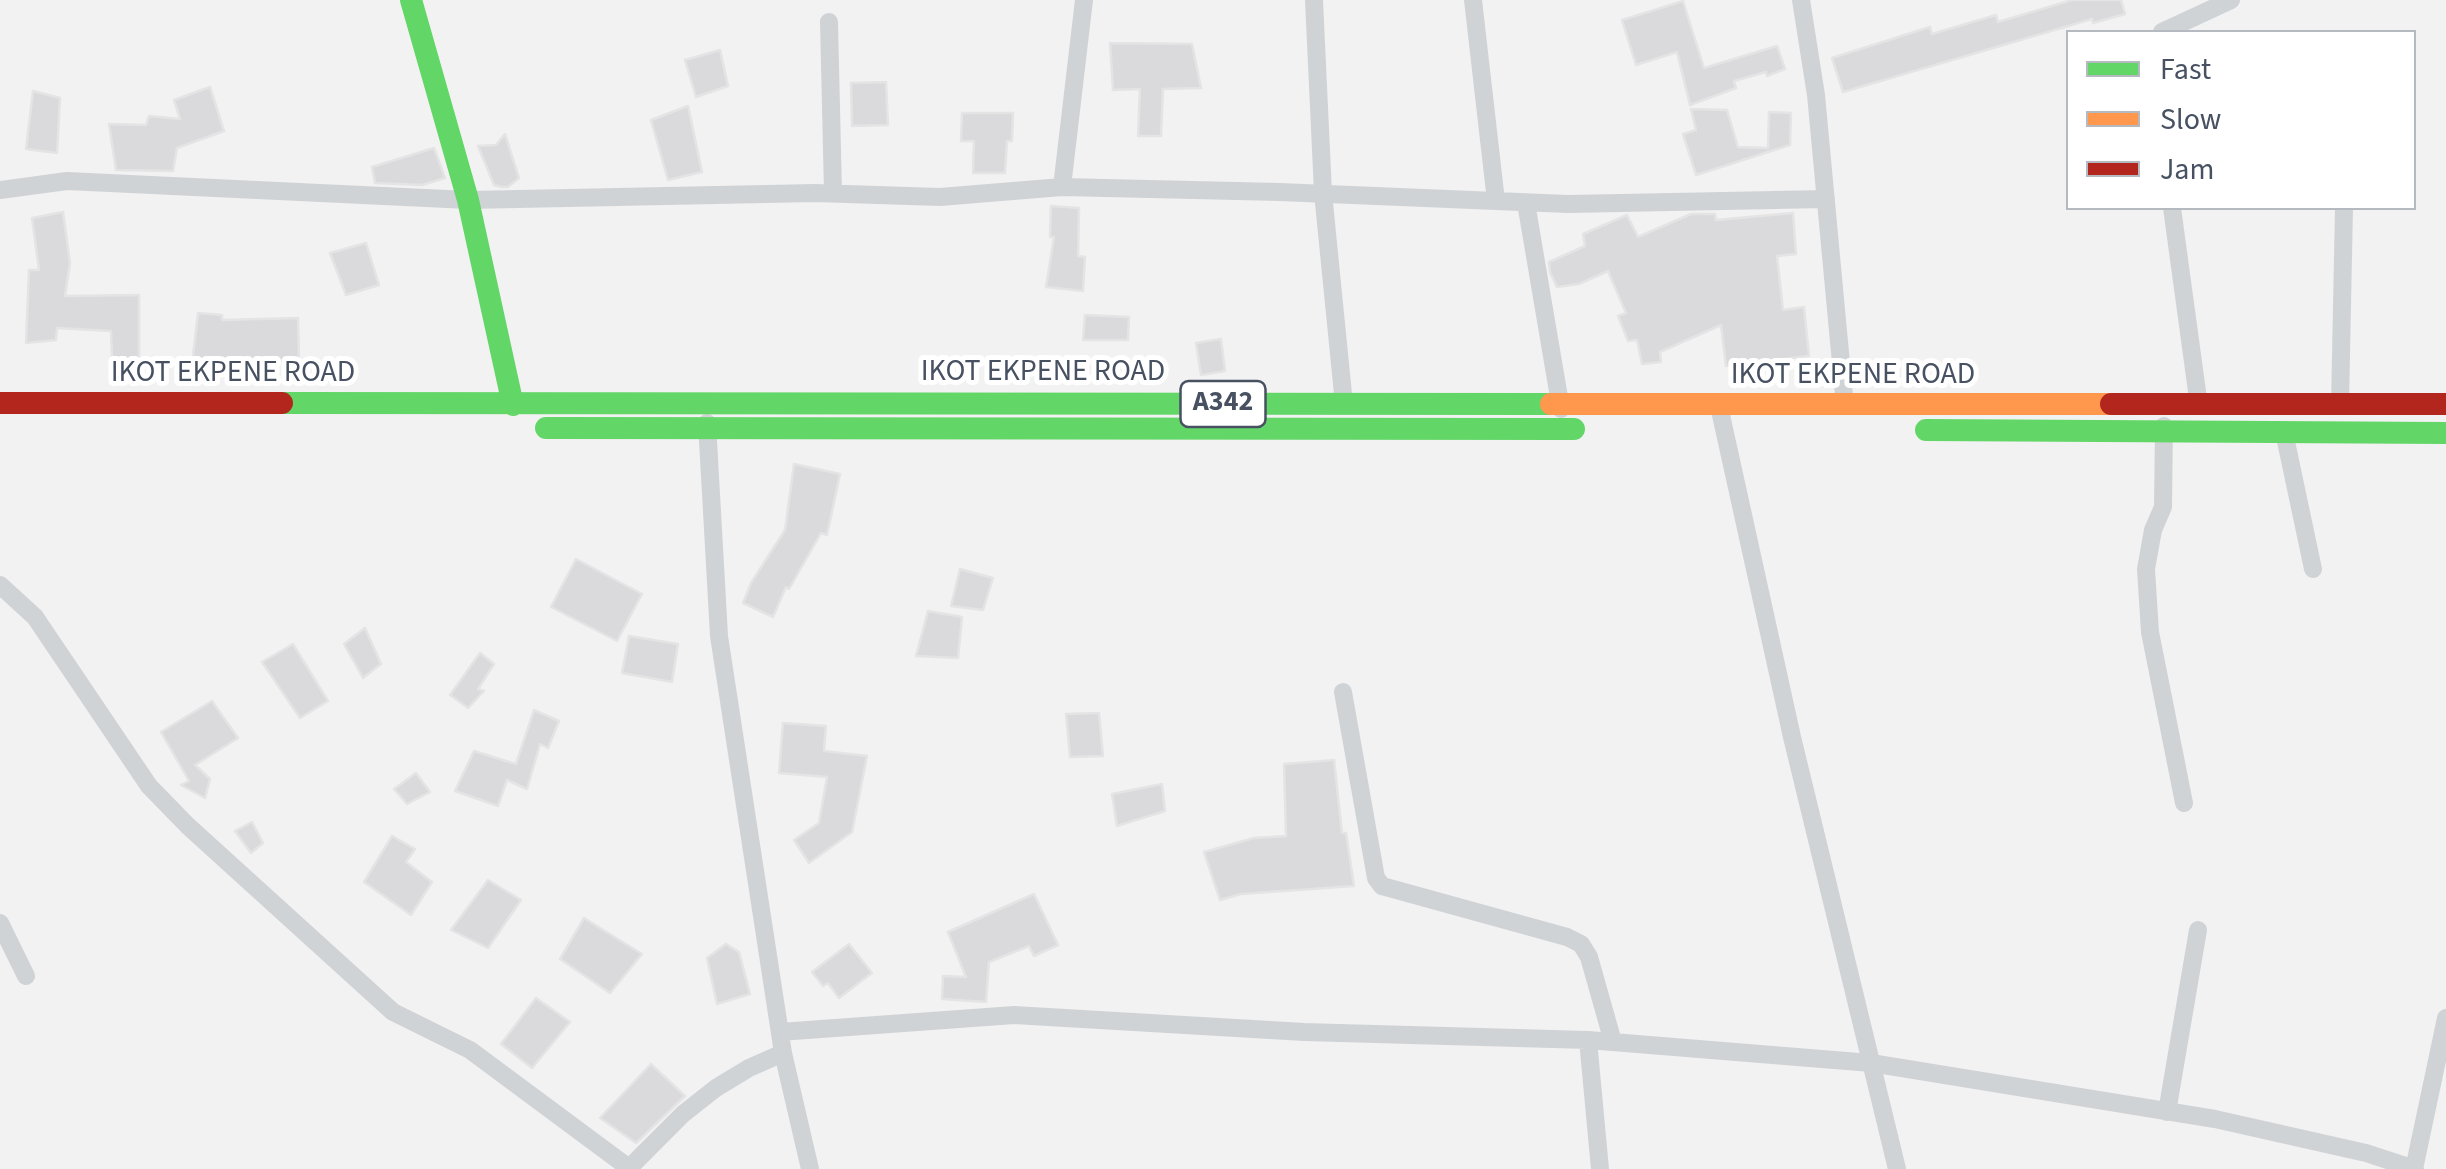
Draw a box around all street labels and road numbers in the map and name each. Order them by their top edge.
street label: IKOT EKPENE ROAD [921,355,1165,391]
street label: IKOT EKPENE ROAD [111,356,355,392]
street label: IKOT EKPENE ROAD [1731,358,1975,394]
road number: A342 [1180,381,1266,427]

